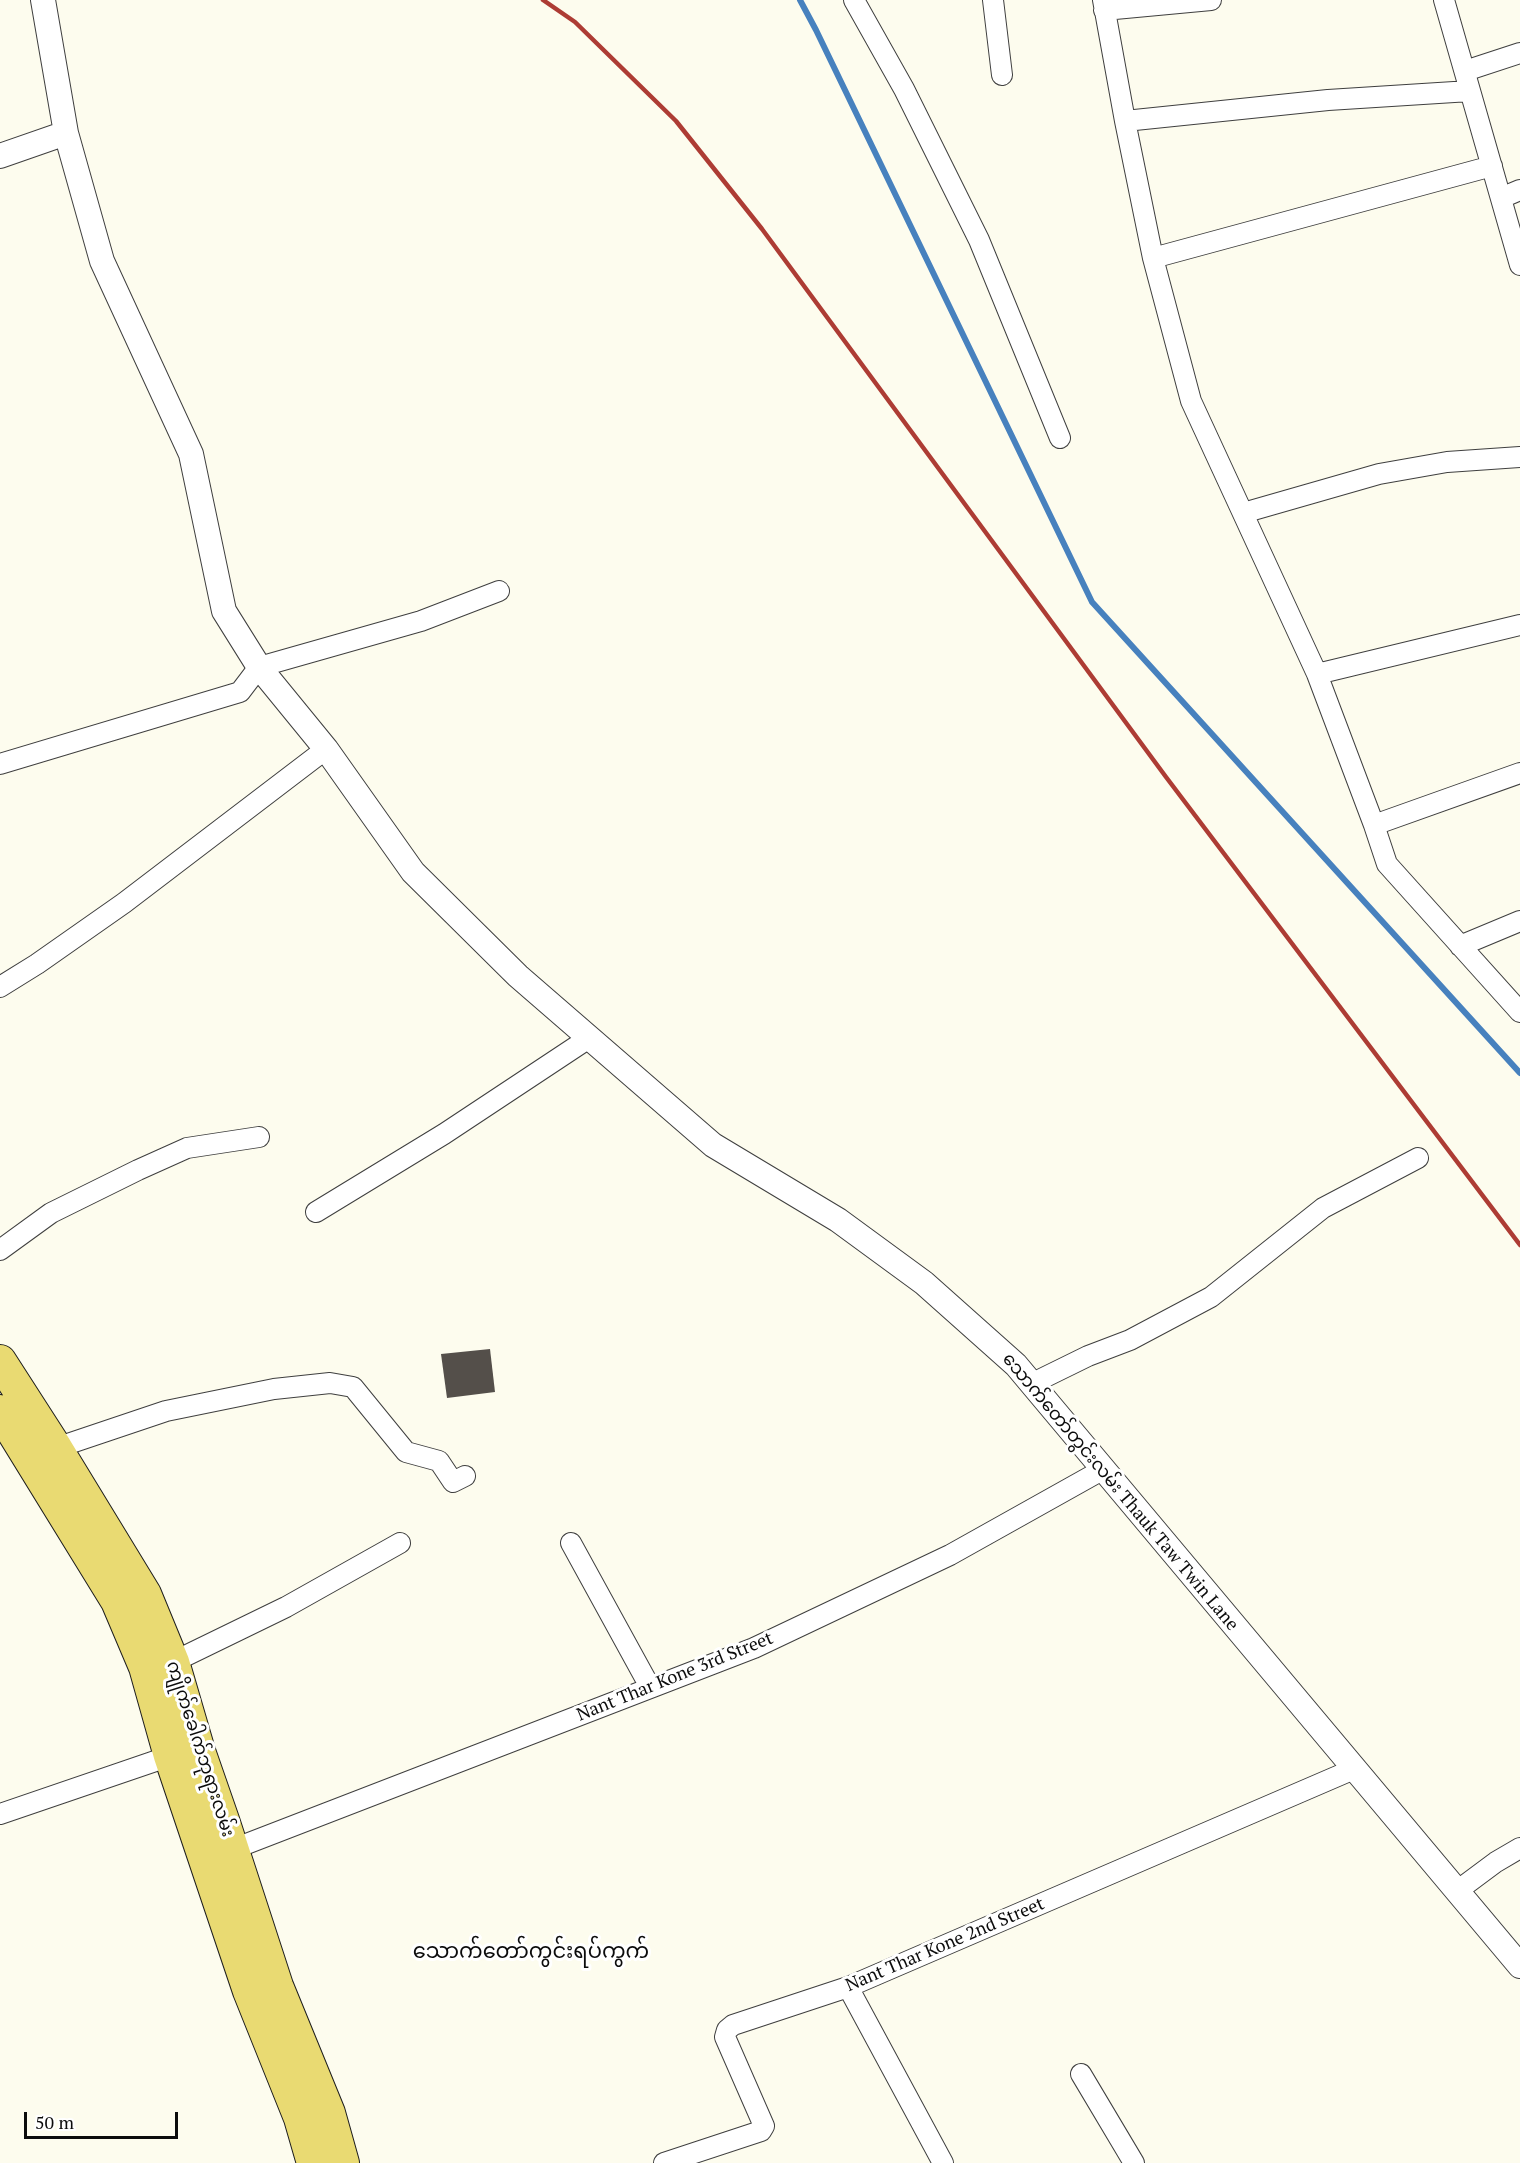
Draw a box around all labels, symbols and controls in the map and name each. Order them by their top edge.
street label: သောက်တော်တွင်းလမ်း Thauk Taw Twin Lane [997,1349,1243,1635]
street label: Nant Thar Kone 3rd Street [574,1628,776,1726]
street label: ကျိုက်ခေါက်ဘုရားလမ်း [161,1658,239,1840]
street label: Nant Thar Kone 2nd Street [842,1893,1048,1997]
district label: သောက်တော်ကွင်းရပ်ကွက် [413,1939,649,1965]
scale bar [27,2100,182,2138]
text: 50 m [35,2110,74,2134]

